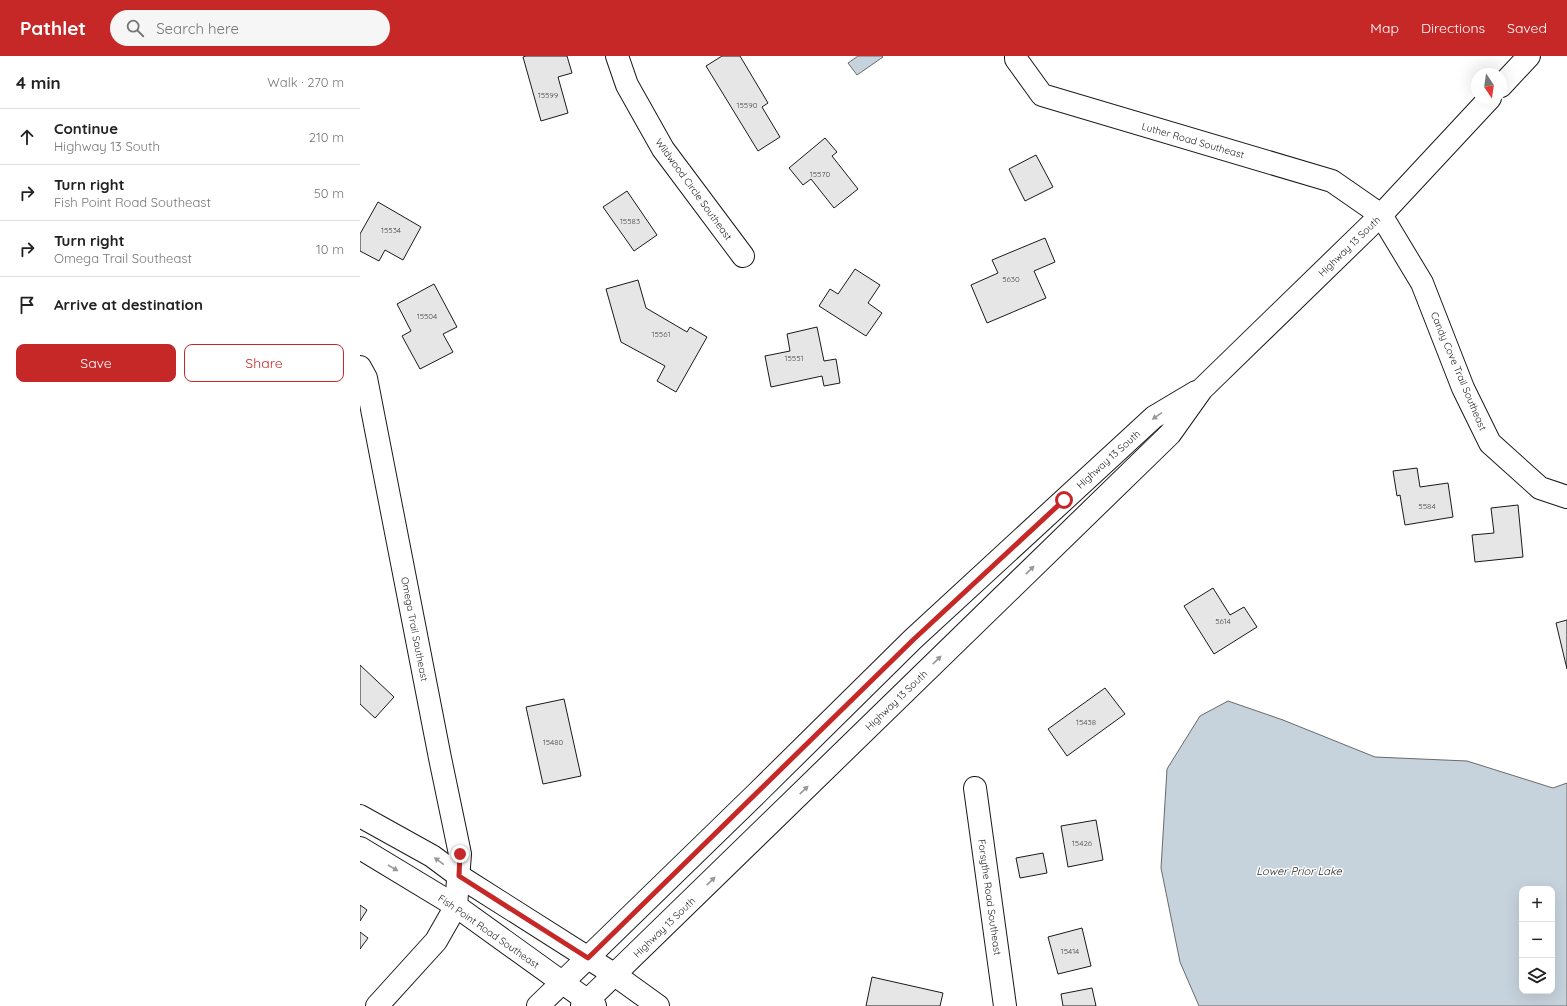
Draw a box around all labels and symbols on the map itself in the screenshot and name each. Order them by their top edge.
north arrow [1471,68,1507,104]
house number: 15599 [538,90,559,100]
house number: 15590 [737,100,758,110]
street label: Luther Road Southeast [1140,120,1246,162]
street label: Wildwood Circle Southeast [652,136,735,243]
house number: 15570 [810,169,831,179]
street label: Highway 13 South [1316,213,1383,279]
house number: 15583 [620,216,640,226]
house number: 15534 [381,225,401,235]
house number: 5630 [1002,274,1020,284]
street label: Candy Cove Trail Southeast [1428,310,1490,433]
house number: 15504 [417,311,437,321]
house number: 15561 [652,329,670,339]
house number: 15551 [785,353,804,363]
one-way arrow [1151,412,1162,420]
street label: Highway 13 South [1074,427,1143,491]
route start [1055,491,1073,509]
house number: 5584 [1418,501,1436,511]
one-way arrow [1025,565,1035,575]
street label: Omega Trail Southeast [398,576,431,683]
house number: 5614 [1215,616,1231,626]
one-way arrow [932,656,942,665]
street label: Highway 13 South [863,667,930,733]
house number: 15438 [1076,717,1096,727]
house number: 15480 [543,737,564,747]
one-way arrow [799,786,809,795]
street label: Forsythe Road Southeast [975,838,1004,957]
house number: 15426 [1072,838,1093,848]
route end [451,845,469,863]
one-way arrow [434,857,444,865]
water label: Lower Prior Lake [1256,864,1343,878]
one-way arrow [387,865,399,872]
one-way arrow [706,876,716,886]
street label: Fish Point Road Southeast [436,891,542,972]
street label: Highway 13 South [631,894,698,960]
house number: 15414 [1061,946,1079,956]

